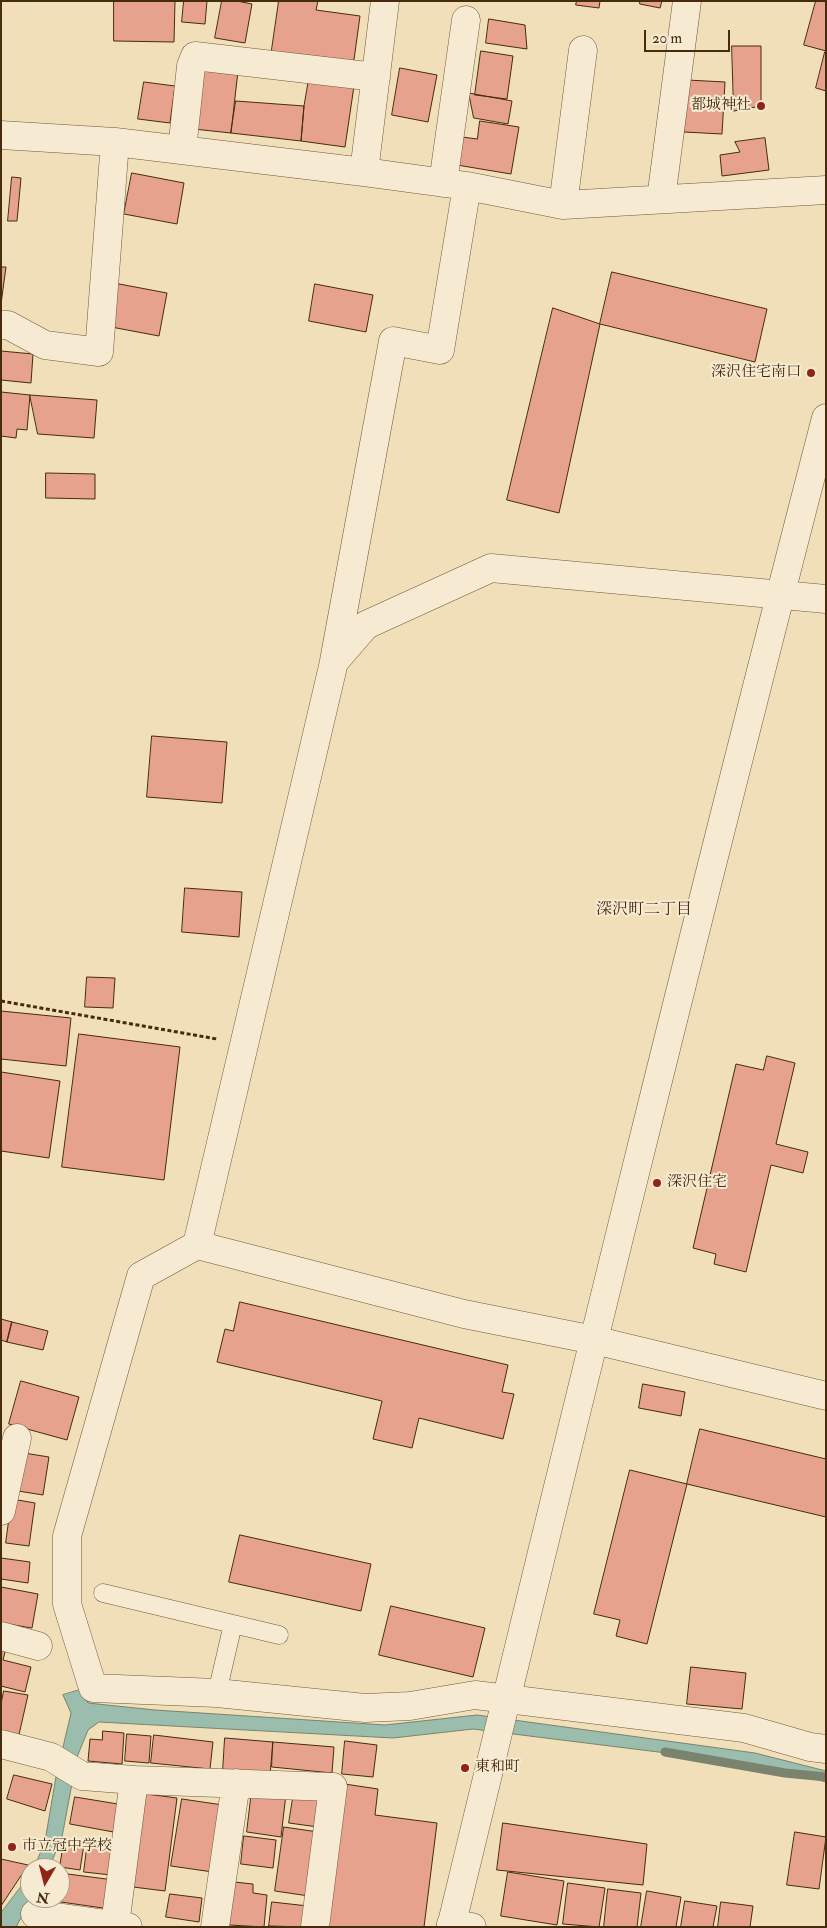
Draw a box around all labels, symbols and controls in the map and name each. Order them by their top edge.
scale bar [647,20,733,52]
text: 20 m [652,29,682,48]
place label: 都城神社 [691,97,751,115]
marker: 都城神社 [755,100,767,112]
place label: 深沢住宅南口 [711,364,801,382]
marker: 深沢住宅南口 [805,367,817,379]
district label: 深沢町二丁目 [596,901,692,921]
place label: 深沢住宅 [667,1174,727,1192]
marker: 深沢住宅 [651,1177,663,1189]
place label: 東和町 [475,1759,520,1777]
marker: 東和町 [459,1762,471,1774]
place label: 市立冠中学校 [22,1838,112,1856]
marker: 市立冠中学校 [6,1841,18,1853]
north arrow [20,1858,70,1908]
text: N [36,1888,50,1907]

